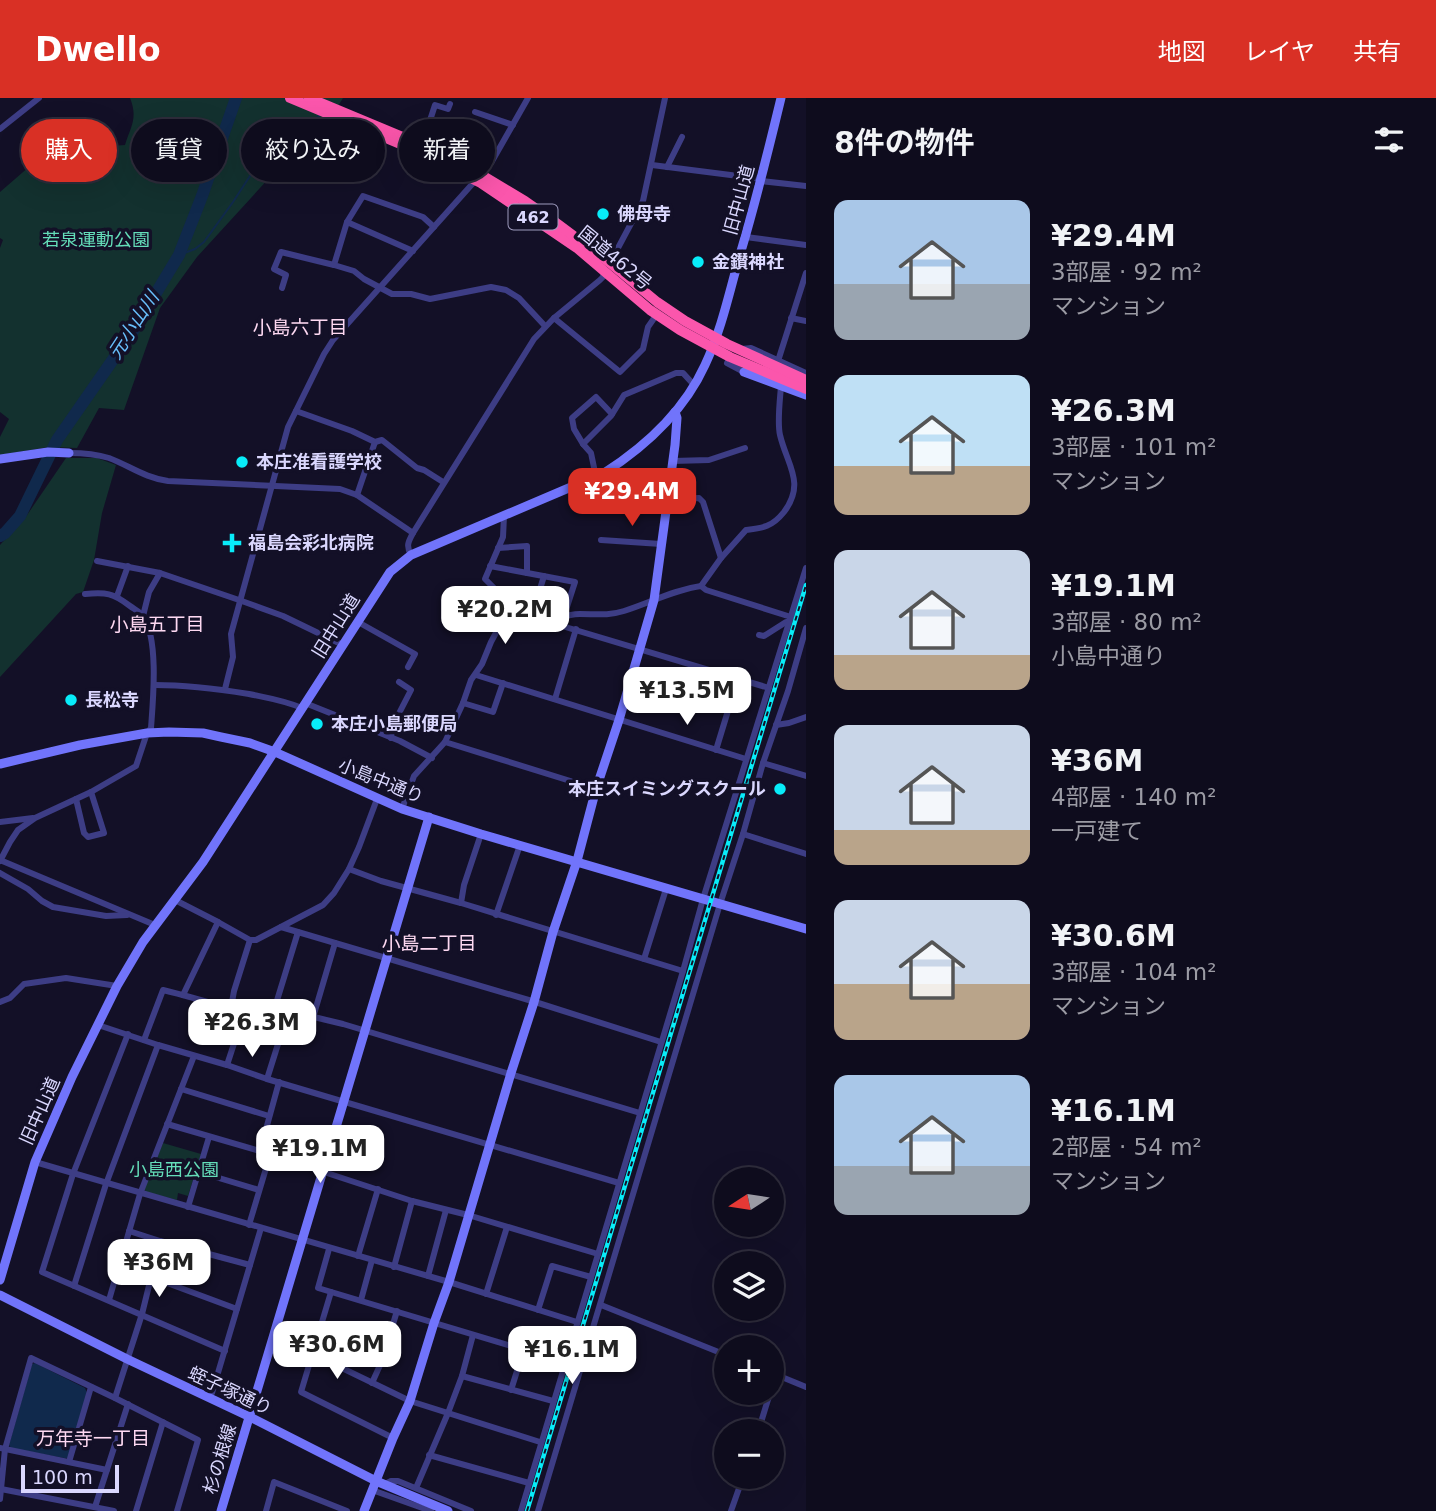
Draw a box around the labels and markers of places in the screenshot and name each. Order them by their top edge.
place label: 佛母寺 [617,203,671,224]
marker: 佛母寺 [595,206,611,222]
place label: 金鑚神社 [712,251,784,272]
marker: 金鑚神社 [690,254,706,270]
place label: 本庄准看護学校 [256,451,382,472]
marker: 本庄准看護学校 [234,454,250,470]
pin: ¥29.4M [575,468,689,528]
place label: 福島会彩北病院 [248,532,374,553]
marker: 福島会彩北病院 [222,533,242,553]
pin: ¥20.2M [448,587,562,646]
pin: ¥13.5M [630,668,744,727]
place label: 長松寺 [85,689,139,710]
marker: 長松寺 [63,692,79,708]
place label: 本庄小島郵便局 [331,713,457,734]
marker: 本庄小島郵便局 [309,716,325,732]
place label: 本庄スイミングスクール [568,778,766,799]
marker: 本庄スイミングスクール [772,781,788,797]
pin: ¥26.3M [195,1000,309,1059]
pin: ¥19.1M [263,1126,377,1185]
pin: ¥36M [118,1240,200,1299]
pin: ¥30.6M [280,1322,394,1381]
pin: ¥16.1M [515,1326,629,1386]

